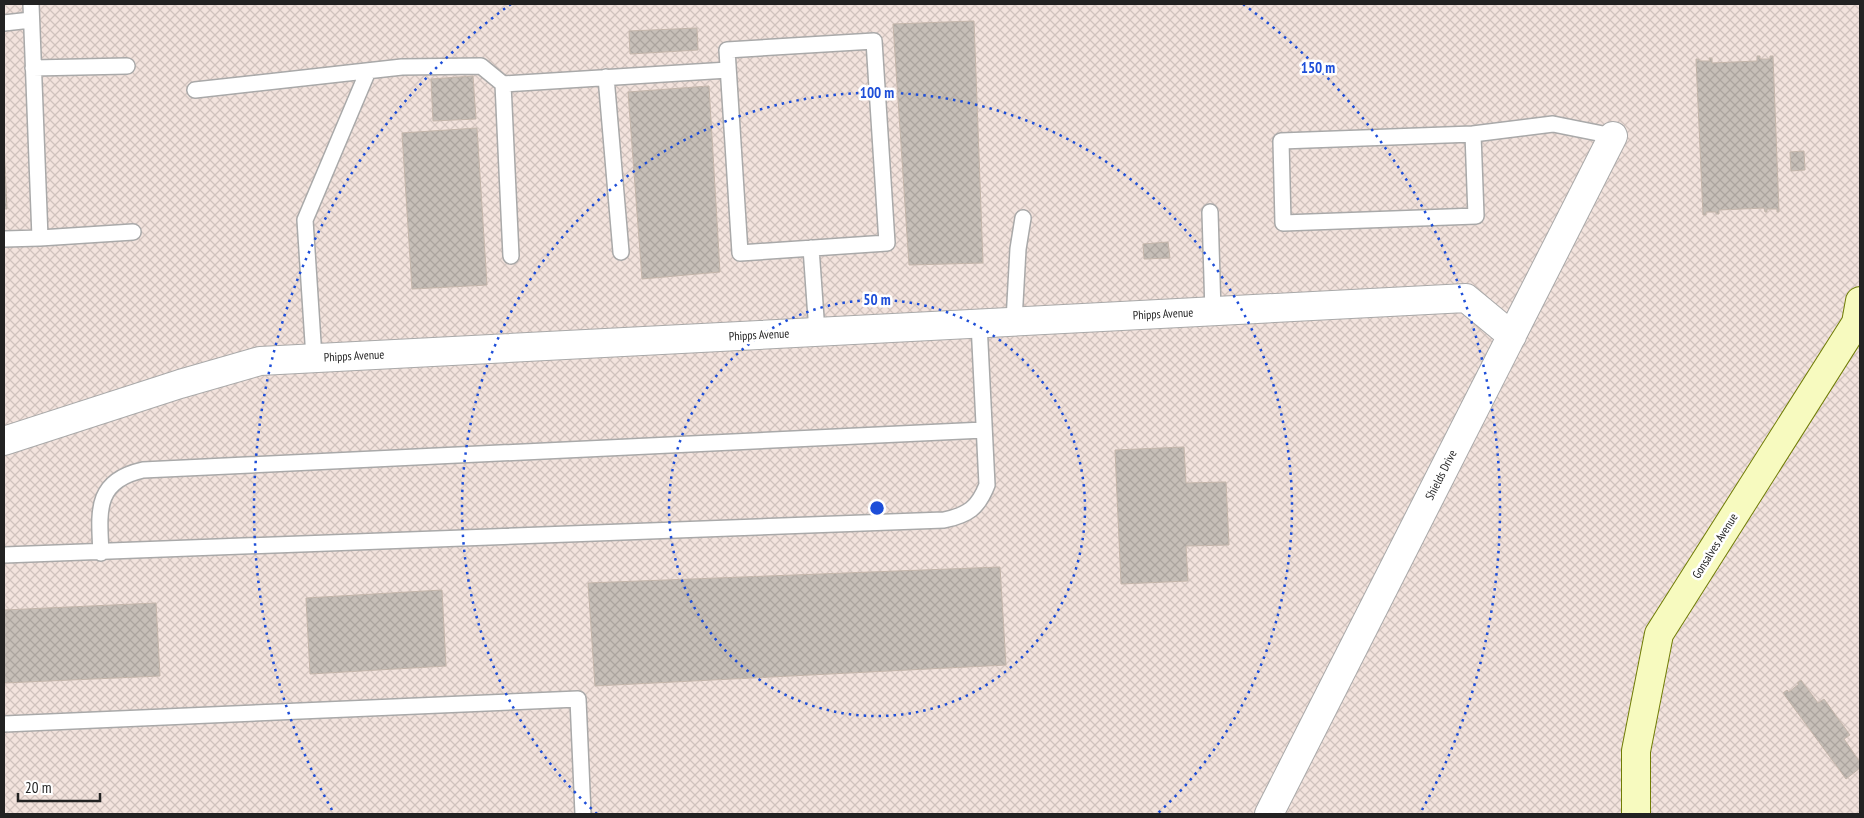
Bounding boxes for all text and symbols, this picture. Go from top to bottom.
text: 150 m [1301,58,1335,77]
text: 100 m [860,83,894,102]
text: 50 m [863,290,891,309]
street label: Phipps Avenue [1132,304,1194,323]
street label: Phipps Avenue [728,325,790,344]
street label: Phipps Avenue [323,346,385,365]
street label: Shields Drive [1422,447,1460,502]
centre of rings [868,499,886,517]
street label: Gonsalves Avenue [1689,510,1741,581]
scale bar [18,770,100,802]
text: 20 m [25,778,51,797]

